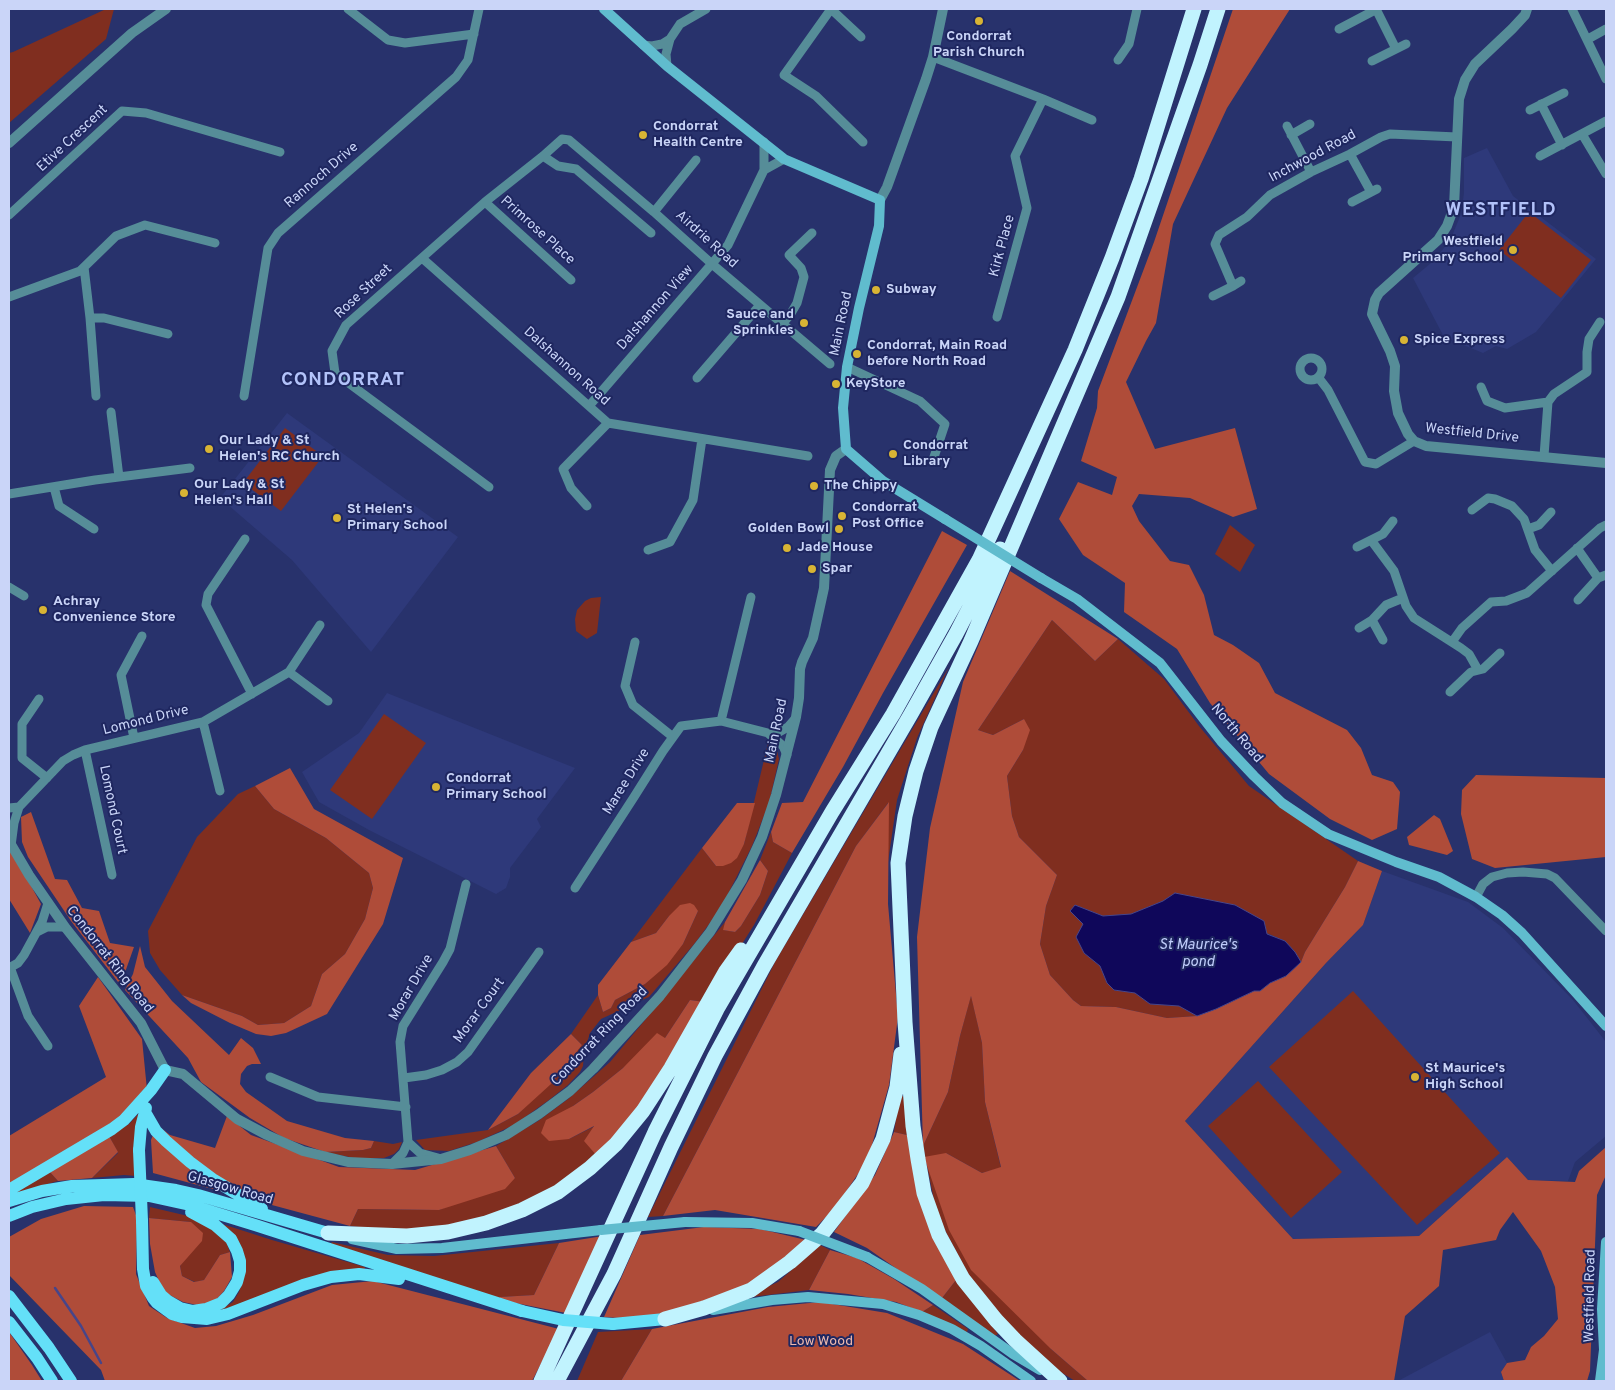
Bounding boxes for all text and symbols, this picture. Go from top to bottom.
marker: Condorrat Parish Church [973,15,985,27]
place label: Condorrat Parish Church [933,29,1025,62]
street label: Etive Crescent [34,102,112,176]
place label: Condorrat Health Centre [653,119,743,152]
street label: Inchwood Road [1267,127,1359,187]
marker: Condorrat Health Centre [637,129,649,141]
street label: Rannoch Drive [282,139,362,213]
street label: Primrose Place [496,193,578,269]
district label: WESTFIELD [1444,200,1558,222]
street label: Airdrie Road [671,208,741,272]
street label: Kirk Place [987,213,1019,279]
place label: Westfield Primary School [1402,234,1503,266]
marker: Westfield Primary School [1507,244,1519,256]
street label: Rose Street [332,261,396,323]
street label: Dalshannon View [614,262,698,354]
place label: Subway [886,282,937,298]
marker: Subway [870,284,882,296]
street label: Main Road [827,290,857,358]
place label: Sauce and Sprinkles [726,307,794,340]
marker: Sauce and Sprinkles [798,317,810,329]
street label: Dalshannon Road [520,324,612,410]
place label: Spice Express [1414,332,1505,348]
marker: Spice Express [1398,334,1410,346]
place label: Condorrat, Main Road before North Road [867,338,1007,371]
marker: Condorrat, Main Road before North Road [851,348,863,360]
district label: CONDORRAT [280,370,406,392]
place label: KeyStore [846,376,905,392]
marker: KeyStore [830,378,842,390]
street label: Westfield Drive [1424,421,1520,447]
place label: Our Lady & St Helen's RC Church [219,433,340,466]
place label: Condorrat Library [903,438,968,471]
marker: Our Lady & St Helen's RC Church [203,443,215,455]
marker: Condorrat Library [887,448,899,460]
place label: Our Lady & St Helen's Hall [194,477,284,510]
place label: The Chippy [824,478,897,494]
marker: The Chippy [808,480,820,492]
marker: Our Lady & St Helen's Hall [178,487,190,499]
place label: Condorrat Post Office [852,500,924,532]
place label: St Helen's Primary School [347,502,448,534]
marker: Condorrat Post Office [836,510,848,522]
marker: St Helen's Primary School [331,512,343,524]
place label: Golden Bowl [748,521,829,537]
marker: Golden Bowl [833,523,845,535]
place label: Jade House [797,540,873,556]
marker: Jade House [781,542,793,554]
place label: Spar [822,561,852,577]
marker: Spar [806,563,818,575]
place label: Achray Convenience Store [53,594,176,626]
marker: Achray Convenience Store [37,604,49,616]
street label: Main Road [762,697,792,765]
street label: North Road [1206,701,1266,767]
street label: Lomond Drive [101,702,191,740]
street label: Maree Drive [600,746,654,818]
street label: Lomond Court [94,764,130,856]
place label: Condorrat Primary School [446,771,547,804]
marker: Condorrat Primary School [430,781,442,793]
street label: Condorrat Ring Road [62,903,156,1017]
water label: St Maurice's pond [1159,937,1237,972]
street label: Morar Drive [386,952,438,1024]
street label: Morar Court [451,975,509,1047]
street label: Condorrat Ring Road [548,984,652,1090]
place label: St Maurice's High School [1425,1061,1505,1094]
marker: St Maurice's High School [1409,1071,1421,1083]
street label: Glasgow Road [185,1169,275,1209]
street label: Westfield Road [1582,1249,1600,1343]
park label: Low Wood [789,1334,853,1350]

